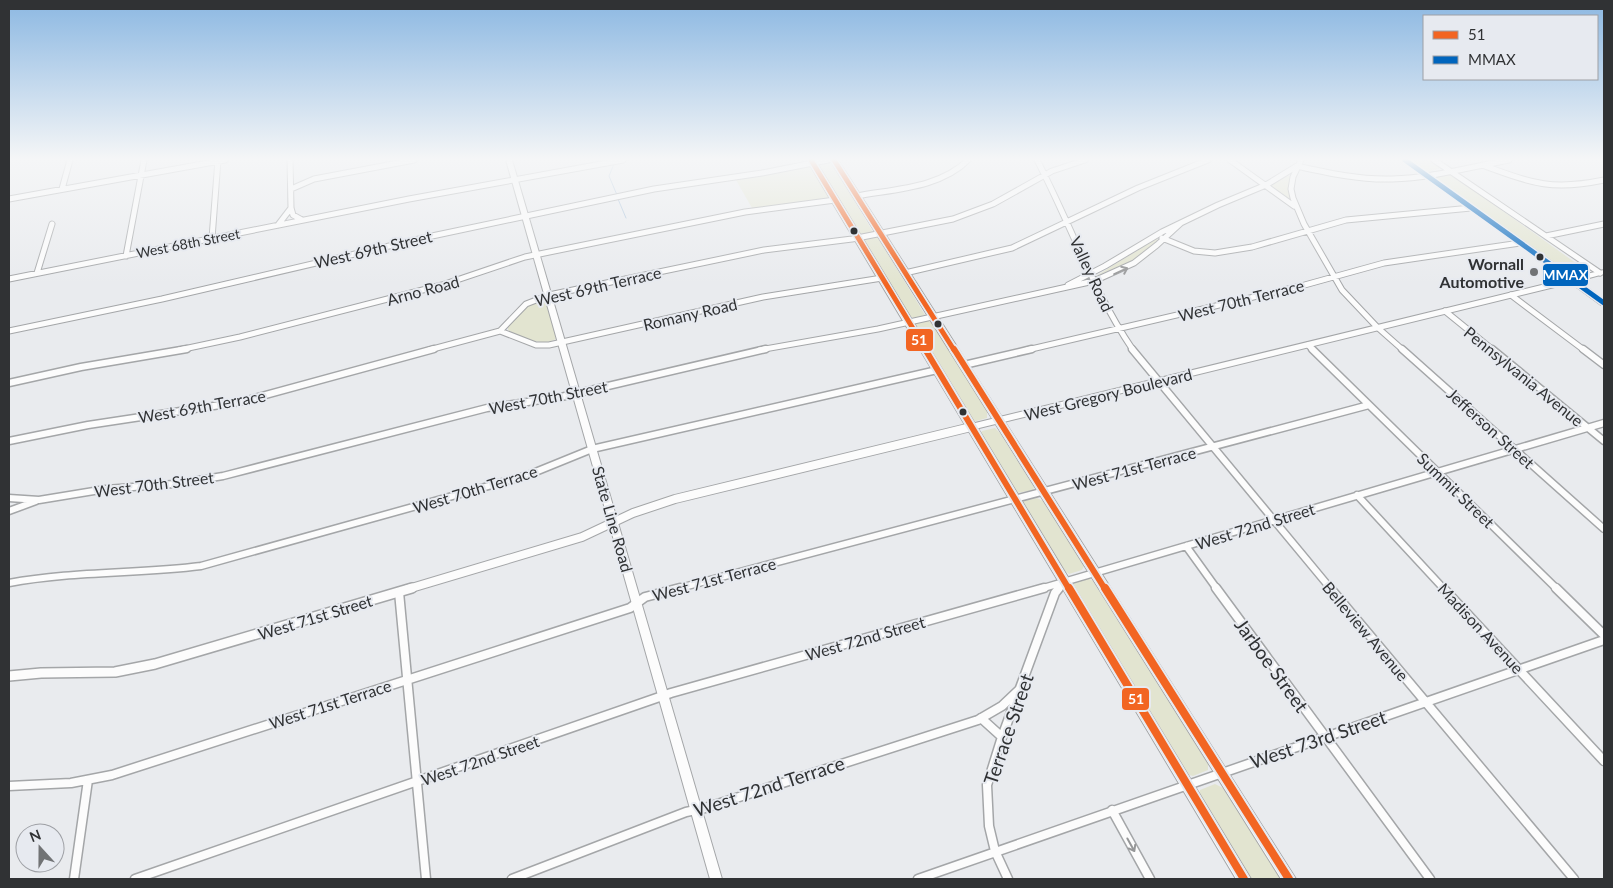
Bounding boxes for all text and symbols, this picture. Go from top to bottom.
legend [1423,15,1598,80]
text: 51 [1468,25,1485,43]
text: MMAX [1468,50,1516,68]
street label: West 68th Street [135,225,241,261]
street label: West 69th Street [312,226,434,272]
unlabelled marker [849,226,859,236]
street label: Valley Road [1066,233,1118,315]
unlabelled marker [1535,252,1545,262]
place label: Wornall Automotive [1439,254,1524,291]
street label: West 69th Terrace [533,262,663,310]
line badge: MMAX [1542,263,1589,287]
one-way arrow [1113,266,1128,275]
marker: Wornall Automotive [1528,266,1540,278]
text: MMAX [1542,266,1588,283]
street label: Arno Road [385,271,461,309]
street label: West 70th Terrace [1176,275,1306,325]
street label: Romany Road [641,294,739,334]
unlabelled marker [933,319,943,329]
street label: Pennsylvania Avenue [1461,322,1587,430]
line badge: 51 [905,328,934,352]
text: 51 [911,331,927,348]
street label: West Gregory Boulevard [1022,364,1194,424]
street label: West 70th Street [487,376,609,418]
street label: Jefferson Street [1444,384,1539,472]
street label: West 69th Terrace [137,385,267,427]
unlabelled marker [958,407,968,417]
street label: West 71st Terrace [1070,442,1198,494]
street label: Summit Street [1414,449,1499,532]
street label: West 70th Terrace [411,461,539,517]
street label: State Line Road [589,464,637,574]
street label: West 70th Street [93,467,215,501]
street label: West 72nd Street [1193,499,1317,553]
street label: West 71st Terrace [650,553,778,605]
street label: Belleview Avenue [1319,578,1413,684]
street label: Madison Avenue [1434,579,1528,677]
street label: West 71st Street [256,591,375,643]
street label: West 72nd Street [803,612,927,664]
street label: Jarboe Street [1230,614,1314,717]
street label: Terrace Street [978,670,1038,788]
street label: West 71st Terrace [267,675,393,733]
line badge: 51 [1121,687,1150,711]
text: 51 [1128,690,1144,707]
street label: West 73rd Street [1247,705,1389,773]
street label: West 72nd Street [418,731,542,789]
street label: West 72nd Terrace [691,751,847,821]
north arrow [15,823,65,873]
text: N [27,826,43,845]
one-way arrow [1126,837,1136,852]

